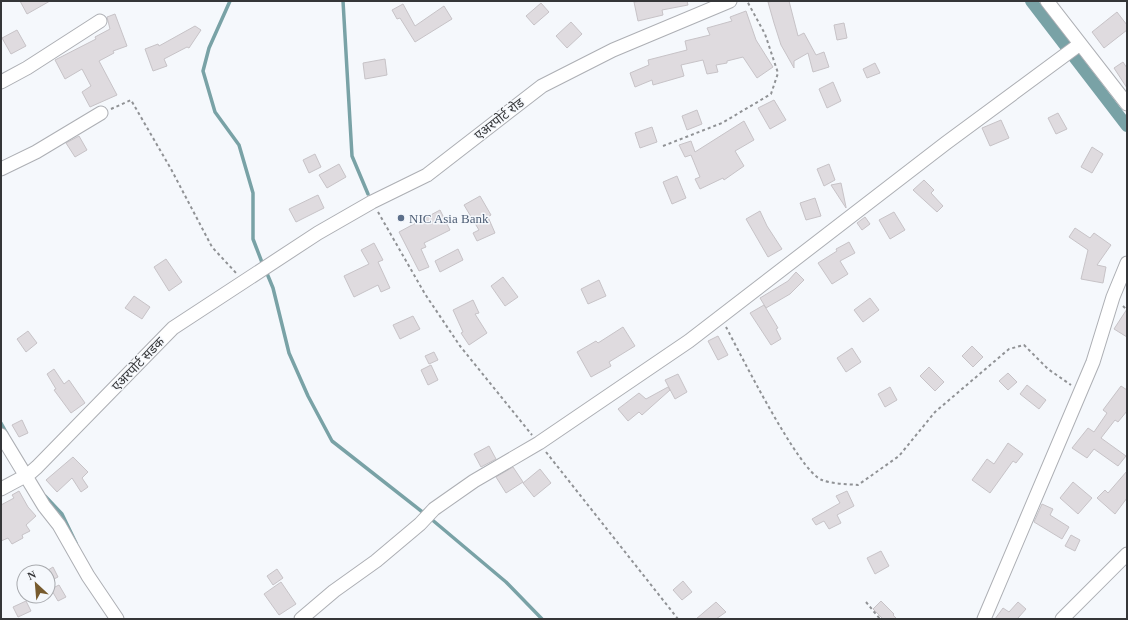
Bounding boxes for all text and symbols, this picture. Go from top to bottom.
street label: एअरपोर्ट रोड [471,94,528,143]
place label: NIC Asia Bank [409,211,489,226]
marker: NIC Asia Bank [396,213,406,223]
street label: एअरपोर्ट सडक [109,333,168,394]
north arrow [16,564,56,604]
text: N [25,568,38,582]

